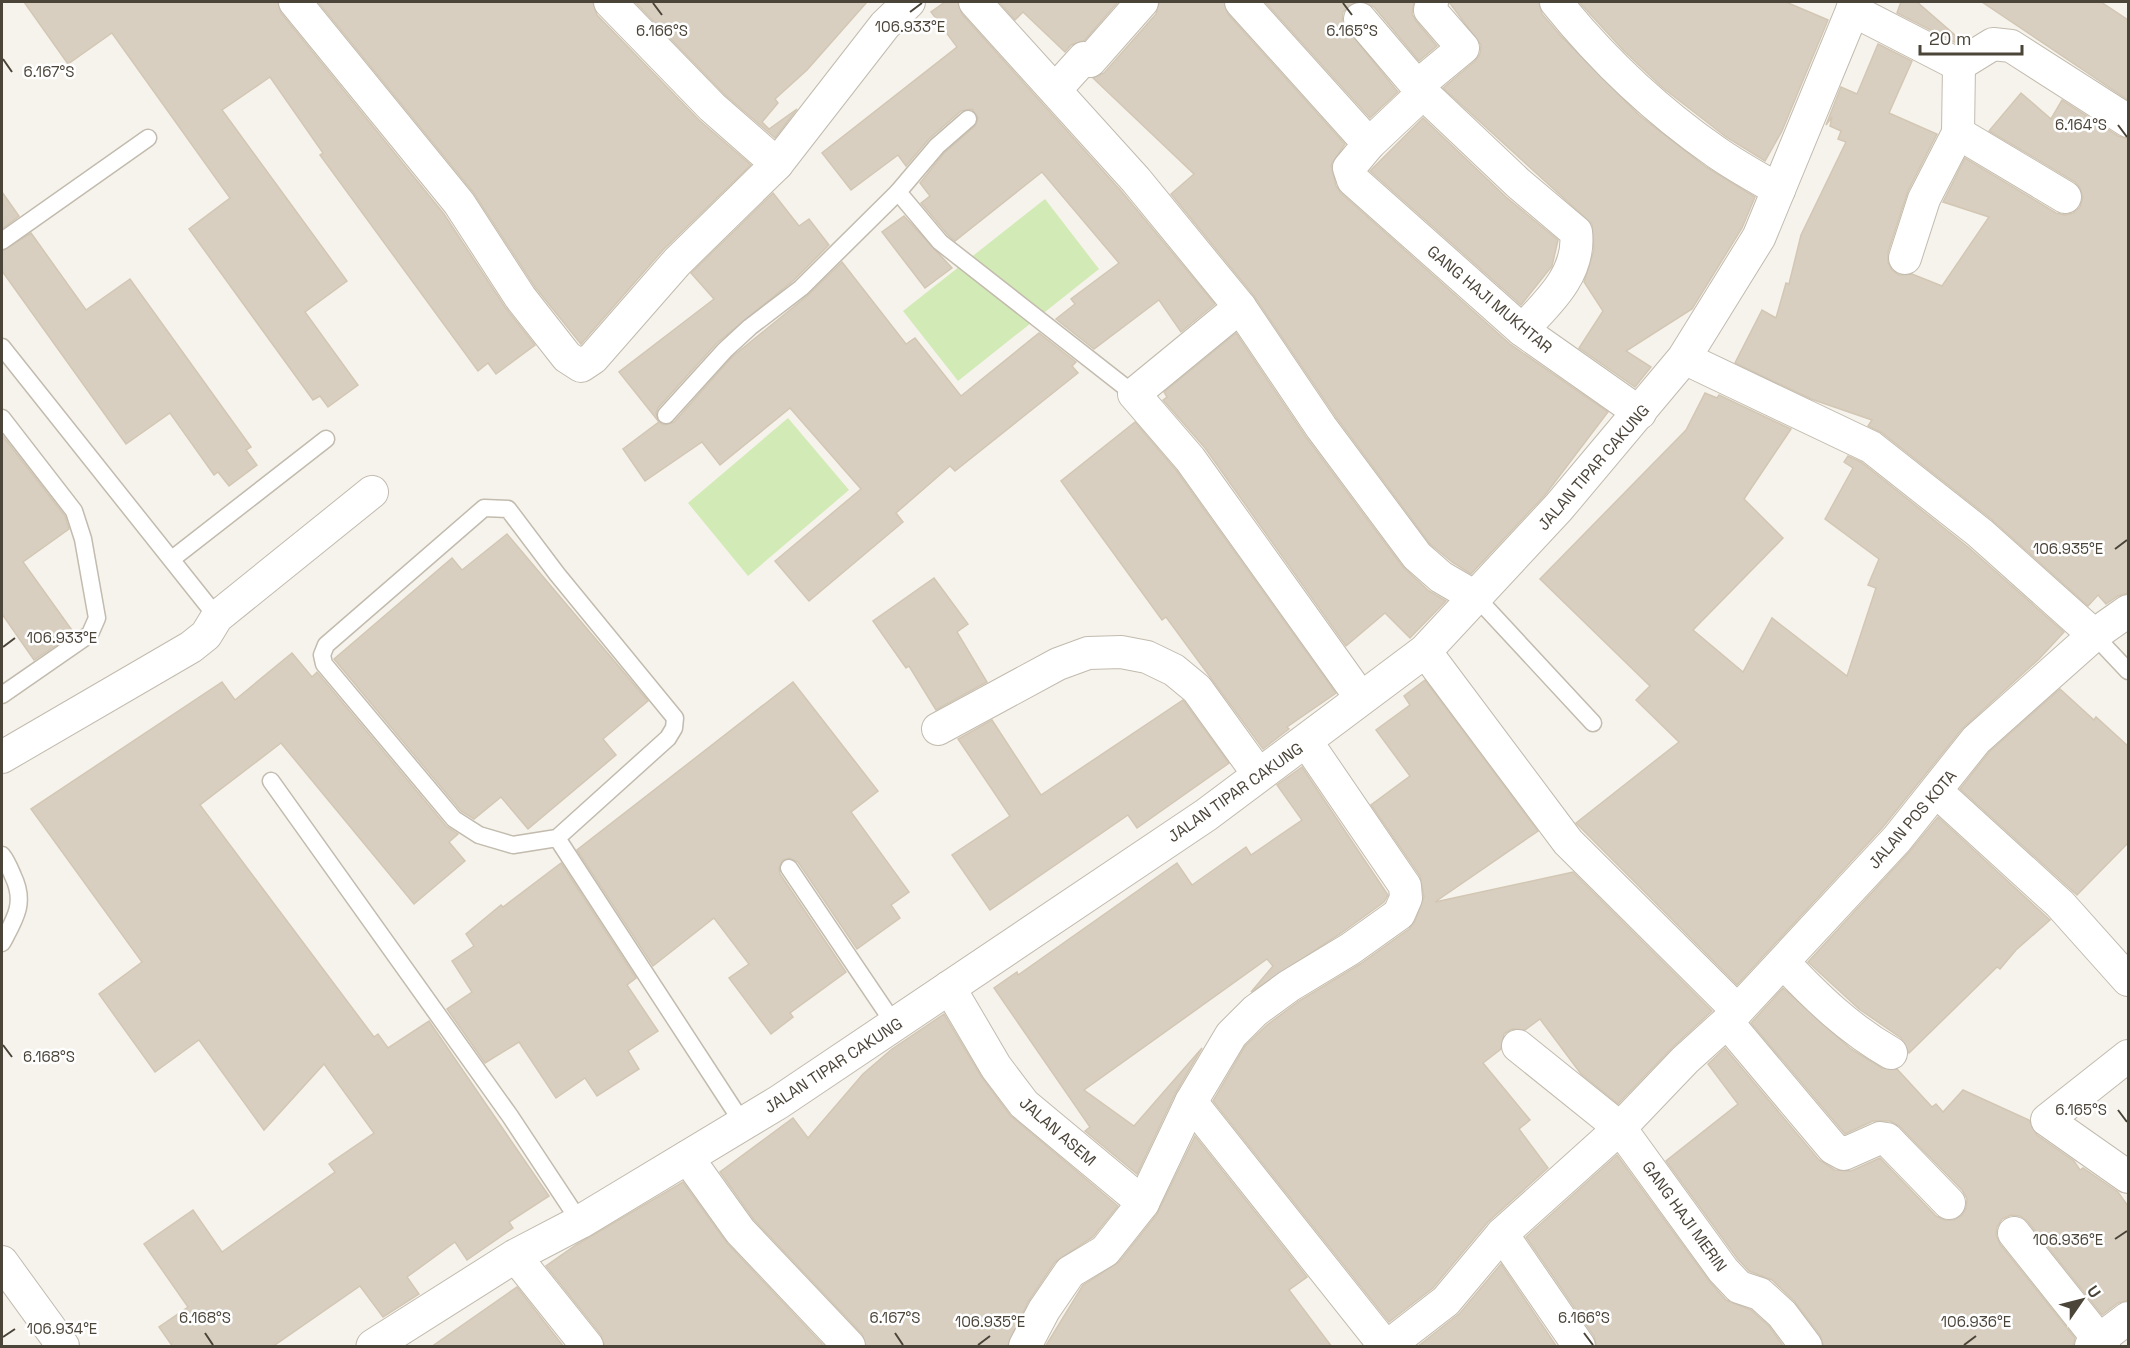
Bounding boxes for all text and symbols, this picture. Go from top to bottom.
text: 106.933°E [875,17,945,36]
scale bar [1920,18,2022,56]
text: 6.166°S [636,21,688,40]
text: 6.165°S [1326,21,1378,40]
text: 20 m [1929,27,1972,50]
text: 6.167°S [24,62,74,81]
text: 6.164°S [2055,115,2107,134]
street label: GANG HAJI MUKHTAR [1423,241,1557,358]
street label: JALAN TIPAR CAKUNG [1533,400,1654,535]
text: 106.935°E [2033,539,2103,558]
text: 106.933°E [27,628,97,647]
street label: JALAN TIPAR CAKUNG [1164,738,1307,847]
street label: JALAN POS KOTA [1864,765,1961,873]
street label: JALAN TIPAR CAKUNG [760,1013,906,1118]
text: 6.168°S [23,1047,75,1066]
street label: JALAN ASEM [1015,1092,1100,1171]
text: 6.165°S [2055,1100,2107,1119]
street label: GANG HAJI MERIN [1637,1157,1732,1276]
text: 106.936°E [2033,1230,2103,1249]
north arrow [2052,1270,2112,1330]
text: U [2082,1281,2106,1302]
text: 6.168°S [179,1308,231,1327]
text: 6.167°S [870,1308,920,1327]
text: 6.166°S [1558,1308,1610,1327]
text: 106.935°E [955,1312,1025,1331]
text: 106.936°E [1941,1312,2011,1331]
text: 106.934°E [27,1319,97,1338]

